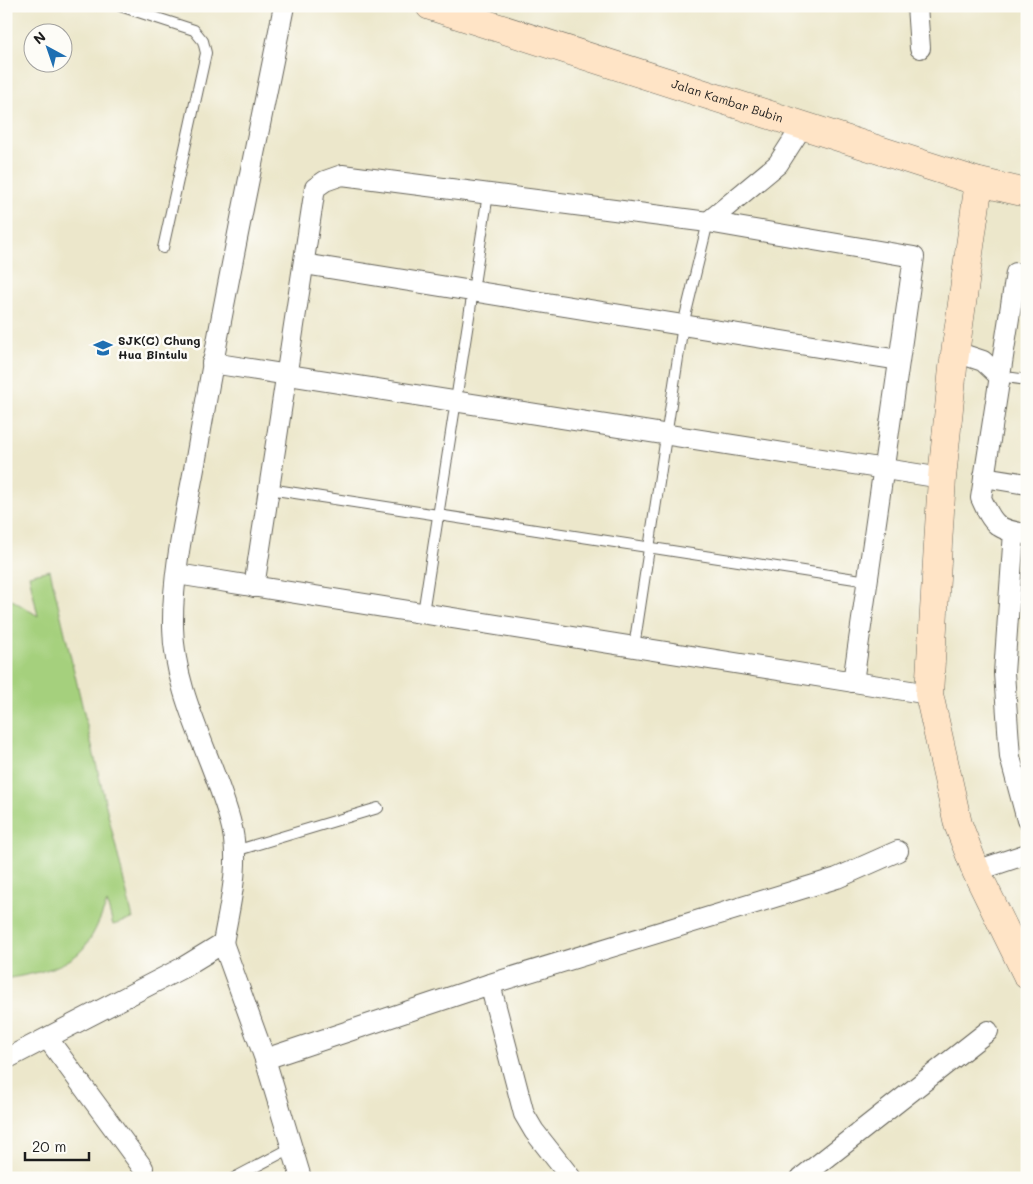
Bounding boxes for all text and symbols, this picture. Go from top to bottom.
north arrow [22,22,72,72]
text: N [29,27,50,48]
street label: Jalan Kambar Bubin [670,75,785,126]
place label: SJK(C) Chung Hua Bintulu [118,332,200,362]
school or university icon: SJK(C) Chung Hua Bintulu [92,337,114,359]
scale bar [25,1129,89,1161]
text: 20 m [32,1136,66,1156]

